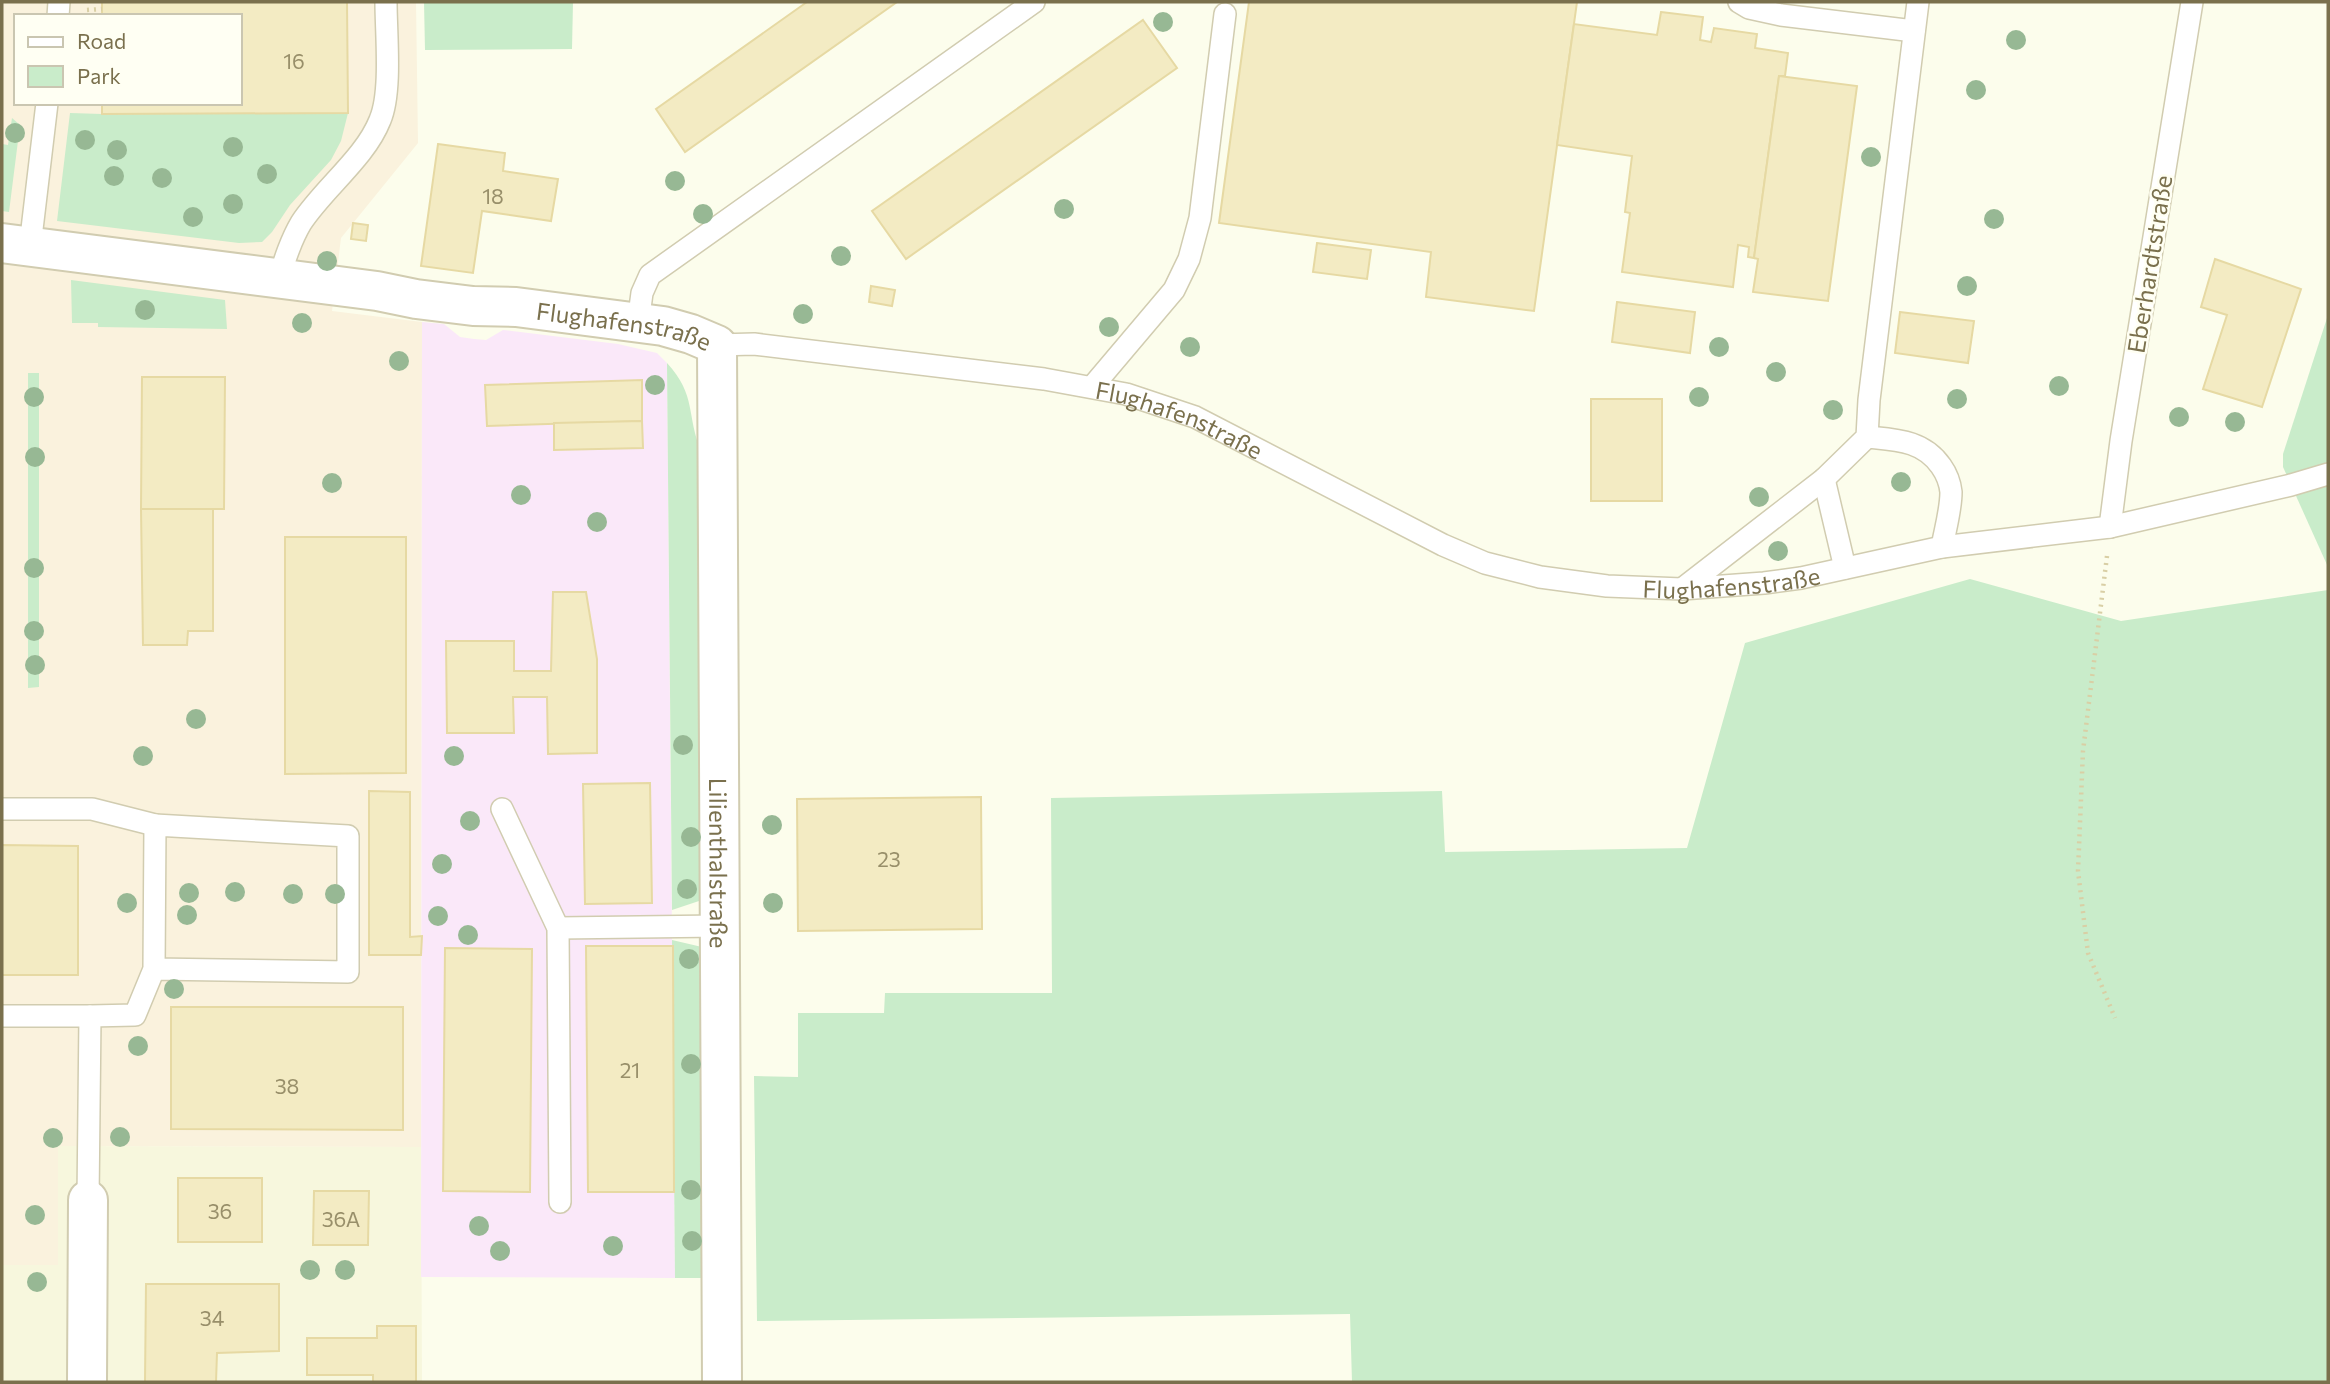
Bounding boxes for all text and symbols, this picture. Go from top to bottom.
legend [14,14,242,105]
text: Road [77,28,126,53]
house number: 16 [283,48,305,73]
text: Park [77,63,121,88]
street label: Eberhardtstraße [2121,173,2177,355]
house number: 18 [482,183,504,208]
street label: Flughafenstraße [535,295,716,356]
street label: Flughafenstraße [1094,374,1268,464]
street label: Flughafenstraße [1642,560,1823,604]
street label: Lilienthalstraße [705,778,734,949]
house number: 23 [877,846,901,871]
house number: 21 [620,1057,640,1082]
house number: 38 [275,1073,299,1098]
house number: 36 [208,1198,232,1223]
house number: 36A [322,1206,360,1231]
house number: 34 [200,1305,225,1330]

